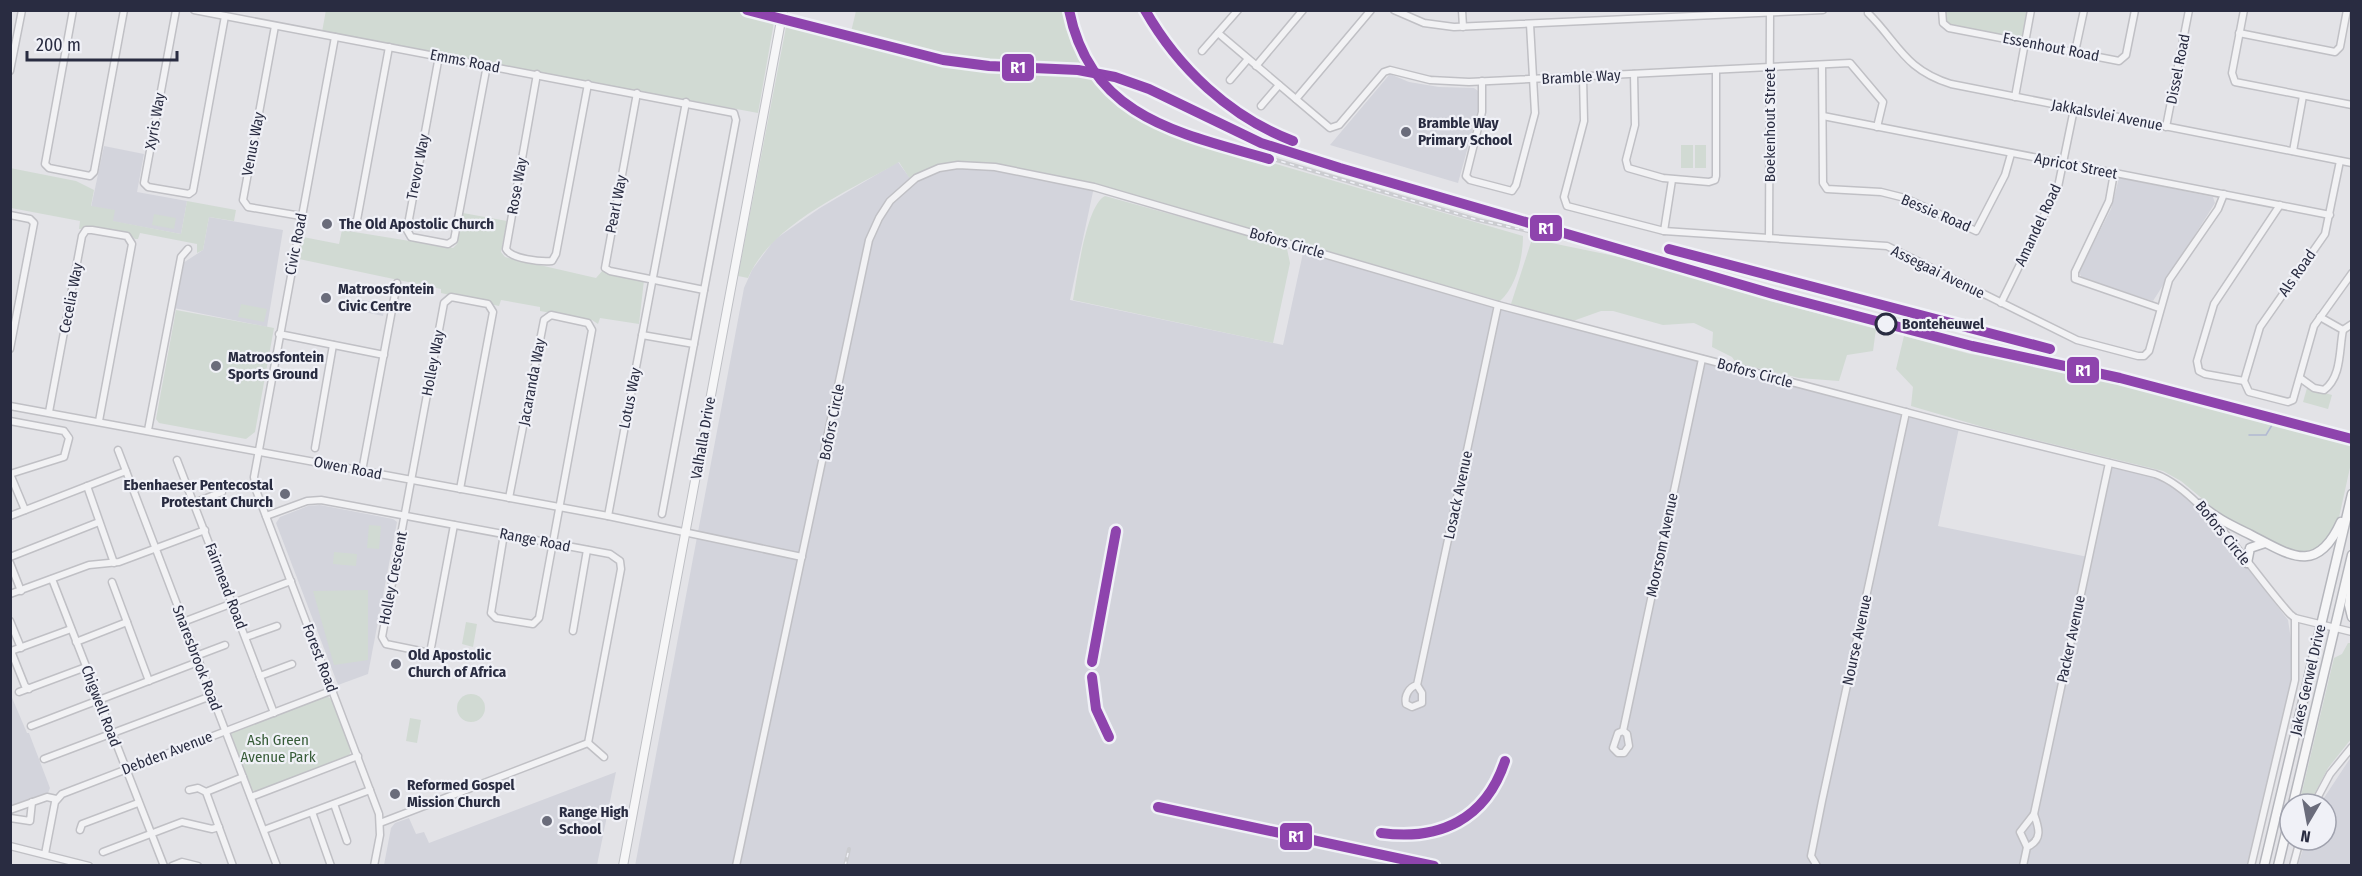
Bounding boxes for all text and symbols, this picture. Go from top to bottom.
scale bar [27,24,177,62]
street label: Essenhout Road [2001,29,2101,65]
street label: Dissel Road [2162,32,2194,106]
text: 200 m [36,34,81,56]
street label: Emms Road [428,45,502,77]
line badge: R1 [1001,53,1035,82]
text: R1 [1010,58,1026,77]
street label: Bramble Way [1541,66,1621,88]
street label: Boekenhout Street [1761,68,1779,182]
street label: Xyris Way [141,91,169,151]
street label: Jakkalsvlei Avenue [2050,95,2164,135]
street label: Venus Way [238,110,268,178]
place label: Bramble Way Primary School [1418,114,1513,149]
marker: Bramble Way Primary School [1399,125,1413,139]
street label: Trevor Way [403,132,433,201]
street label: Apricot Street [2033,149,2119,183]
street label: Rose Way [503,156,531,216]
street label: Pearl Way [602,173,631,235]
street label: Amandel Road [2011,181,2065,269]
street label: Bessie Road [1898,190,1974,236]
street label: Civic Road [281,211,311,277]
line badge: R1 [1529,214,1563,242]
place label: The Old Apostolic Church [339,215,494,233]
marker: The Old Apostolic Church [320,217,334,231]
text: R1 [1538,219,1554,238]
street label: Bofors Circle [1247,224,1327,262]
street label: Assegaai Avenue [1888,242,1988,302]
street label: Als Road [2274,246,2320,300]
street label: Cecelia Way [55,261,87,335]
place label: Matroosfontein Civic Centre [338,280,434,315]
marker: Matroosfontein Civic Centre [319,291,333,305]
marker: Bonteheuwel [1875,313,1897,335]
place label: Bonteheuwel [1902,315,1985,333]
street label: Holley Way [418,328,448,398]
street label: Jacaranda Way [515,336,549,427]
place label: Matroosfontein Sports Ground [228,348,324,383]
street label: Bofors Circle [1715,354,1795,392]
line badge: R1 [2066,356,2100,384]
marker: Matroosfontein Sports Ground [209,359,223,373]
text: R1 [2075,361,2091,380]
street label: Lotus Way [615,366,645,430]
street label: Bofors Circle [816,382,848,462]
street label: Valhalla Drive [687,395,719,481]
street label: Losack Avenue [1440,449,1476,541]
street label: Owen Road [312,453,384,483]
place label: Ebenhaeser Pentecostal Protestant Church [123,476,274,511]
marker: Ebenhaeser Pentecostal Protestant Church [278,487,292,501]
street label: Moorsom Avenue [1642,491,1682,599]
street label: Bofors Circle [2192,497,2254,569]
street label: Range Road [498,524,572,556]
street label: Holley Crescent [375,530,411,626]
street label: Fairmead Road [201,540,251,632]
street label: Nourse Avenue [1839,593,1875,687]
street label: Packer Avenue [2053,594,2089,684]
street label: Snaresbrook Road [169,603,225,713]
street label: Forest Road [299,621,341,695]
street label: Jakes Gerwel Drive [2286,623,2330,737]
place label: Old Apostolic Church of Africa [408,646,507,681]
marker: Old Apostolic Church of Africa [389,657,403,671]
street label: Chigwell Road [77,663,125,749]
street label: Debden Avenue [119,727,215,779]
park label: Ash Green Avenue Park [240,731,316,766]
place label: Reformed Gospel Mission Church [407,776,516,811]
marker: Reformed Gospel Mission Church [388,787,402,801]
north arrow [2278,792,2338,852]
place label: Range High School [559,803,629,838]
marker: Range High School [540,814,554,828]
line badge: R1 [1279,822,1313,851]
text: N [2299,826,2312,846]
text: R1 [1288,827,1304,846]

